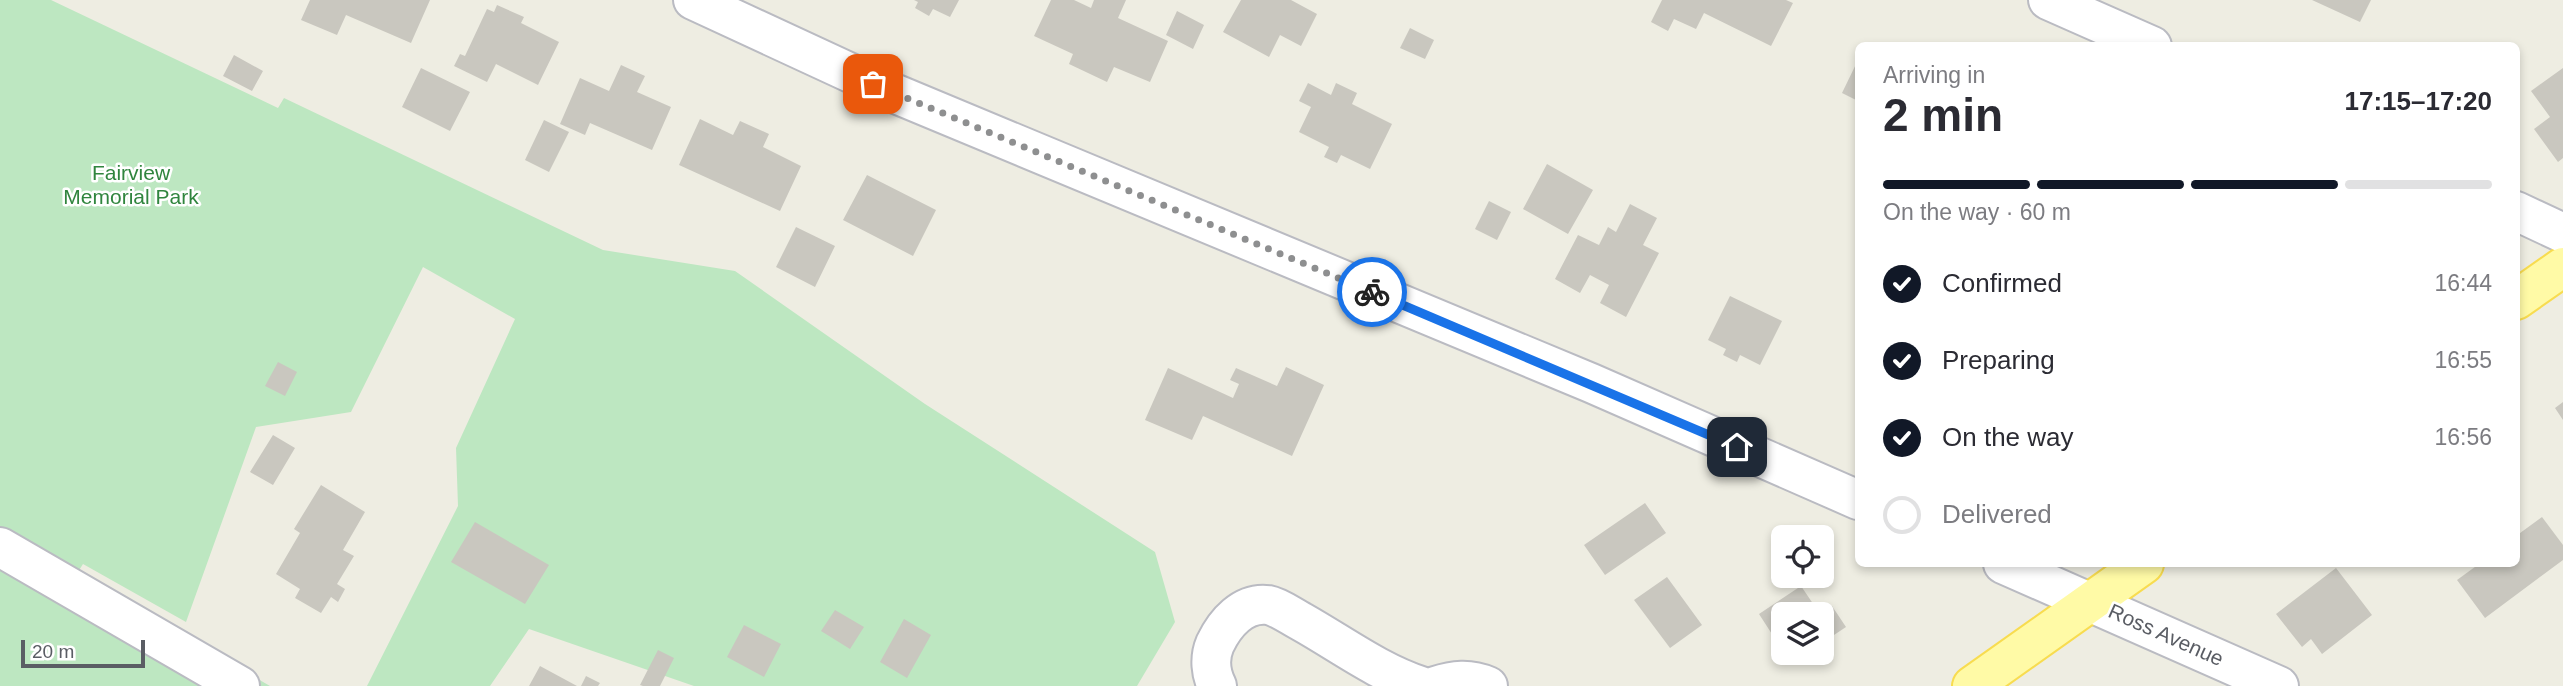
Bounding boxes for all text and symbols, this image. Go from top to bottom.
pin [843,54,903,114]
text: Arriving in [1883,62,1985,88]
icon: bag [854,65,892,103]
text: 17:15–17:20 [2345,86,2492,116]
text: 2 min [1883,89,2003,141]
park label: Fairview Memorial Park [63,161,199,208]
text: On the way · 60 m [1883,199,2071,225]
courier [1337,257,1407,327]
icon: check [1883,265,1921,303]
text: Confirmed [1942,268,2062,298]
text: 16:44 [2434,270,2492,296]
icon: bike [1353,273,1391,311]
icon: check [1883,342,1921,380]
text: Preparing [1942,345,2055,375]
text: 16:55 [2434,347,2492,373]
pin [1707,417,1767,477]
icon: check [1883,419,1921,457]
text: On the way [1942,422,2074,452]
text: 16:56 [2434,424,2492,450]
icon: home [1718,428,1756,466]
text: Delivered [1942,499,2052,529]
map controls [1771,525,1834,665]
button: locate [1771,525,1834,588]
street label: Ross Avenue [2105,599,2227,670]
button: layers [1771,602,1834,665]
scale bar [21,637,145,669]
text: 20 m [32,641,74,662]

